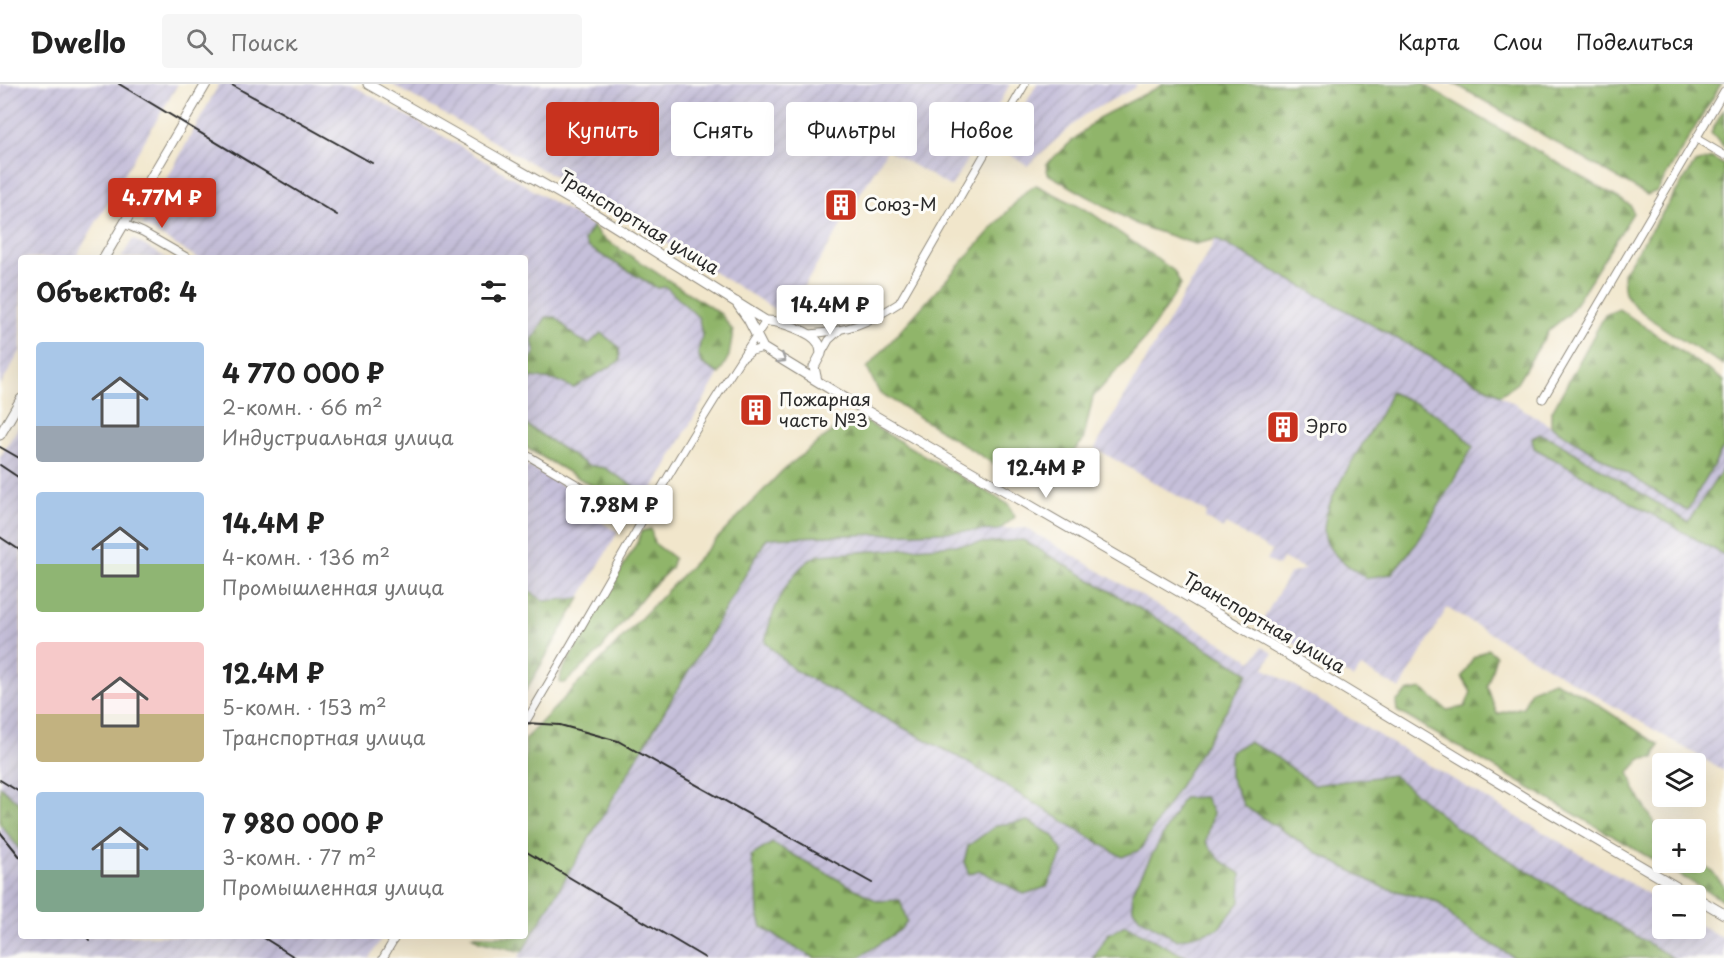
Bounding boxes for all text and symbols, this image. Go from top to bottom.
search box [162,14,582,68]
text: Dwello [30,20,126,63]
icon: search [183,25,216,58]
text: Поиск [231,25,298,58]
text: Карта [1398,25,1460,57]
text: Слои [1493,25,1543,57]
text: Поделиться [1576,25,1694,57]
chip: Купить [546,102,659,156]
chip: Снять [671,102,774,156]
chip: Фильтры [786,102,917,156]
chip: Новое [929,102,1034,156]
street label: Транспортная улица [554,163,726,281]
pin: 4.77M ₽ [107,178,217,229]
text: 4.77M ₽ [122,182,202,212]
building icon: Союз-М [823,187,859,223]
place label: Союз-М [864,190,937,217]
text: Объектов: 4 [36,272,197,311]
icon: filters [477,275,510,308]
pin: 14.4M ₽ [775,285,885,336]
text: 14.4M ₽ [791,289,869,319]
one-way arrow [776,352,786,364]
text: 4 770 000 ₽ [222,353,384,392]
icon: home [84,366,156,438]
place label: Пожарная часть №3 [779,385,871,433]
text: 2-комн. · 66 m² [222,392,383,422]
building icon: Пожарная часть №3 [738,392,774,428]
building icon: Эрго [1265,409,1301,445]
place label: Эрго [1306,412,1347,439]
text: Индустриальная улица [222,422,454,452]
pin: 12.4M ₽ [991,448,1101,499]
text: 12.4M ₽ [1007,452,1085,482]
pin: 7.98M ₽ [564,485,674,536]
text: 7.98M ₽ [580,489,658,519]
text: 14.4M ₽ [222,503,324,542]
icon: home [84,516,156,588]
text: 4-комн. · 136 m² [222,542,390,572]
street label: Транспортная улица [1179,564,1351,679]
text: Промышленная улица [222,572,444,602]
text: 12.4M ₽ [222,653,324,692]
icon: home [84,666,156,738]
text: 5-комн. · 153 m² [222,692,387,722]
text: Транспортная улица [222,722,425,752]
map controls [1652,753,1706,939]
button: layers [1652,753,1706,807]
text: 7 980 000 ₽ [222,803,383,842]
icon: home [84,816,156,888]
button: + [1652,819,1706,873]
text: 3-комн. · 77 m² [222,842,376,872]
text: Промышленная улица [222,872,444,902]
button: − [1652,885,1706,939]

